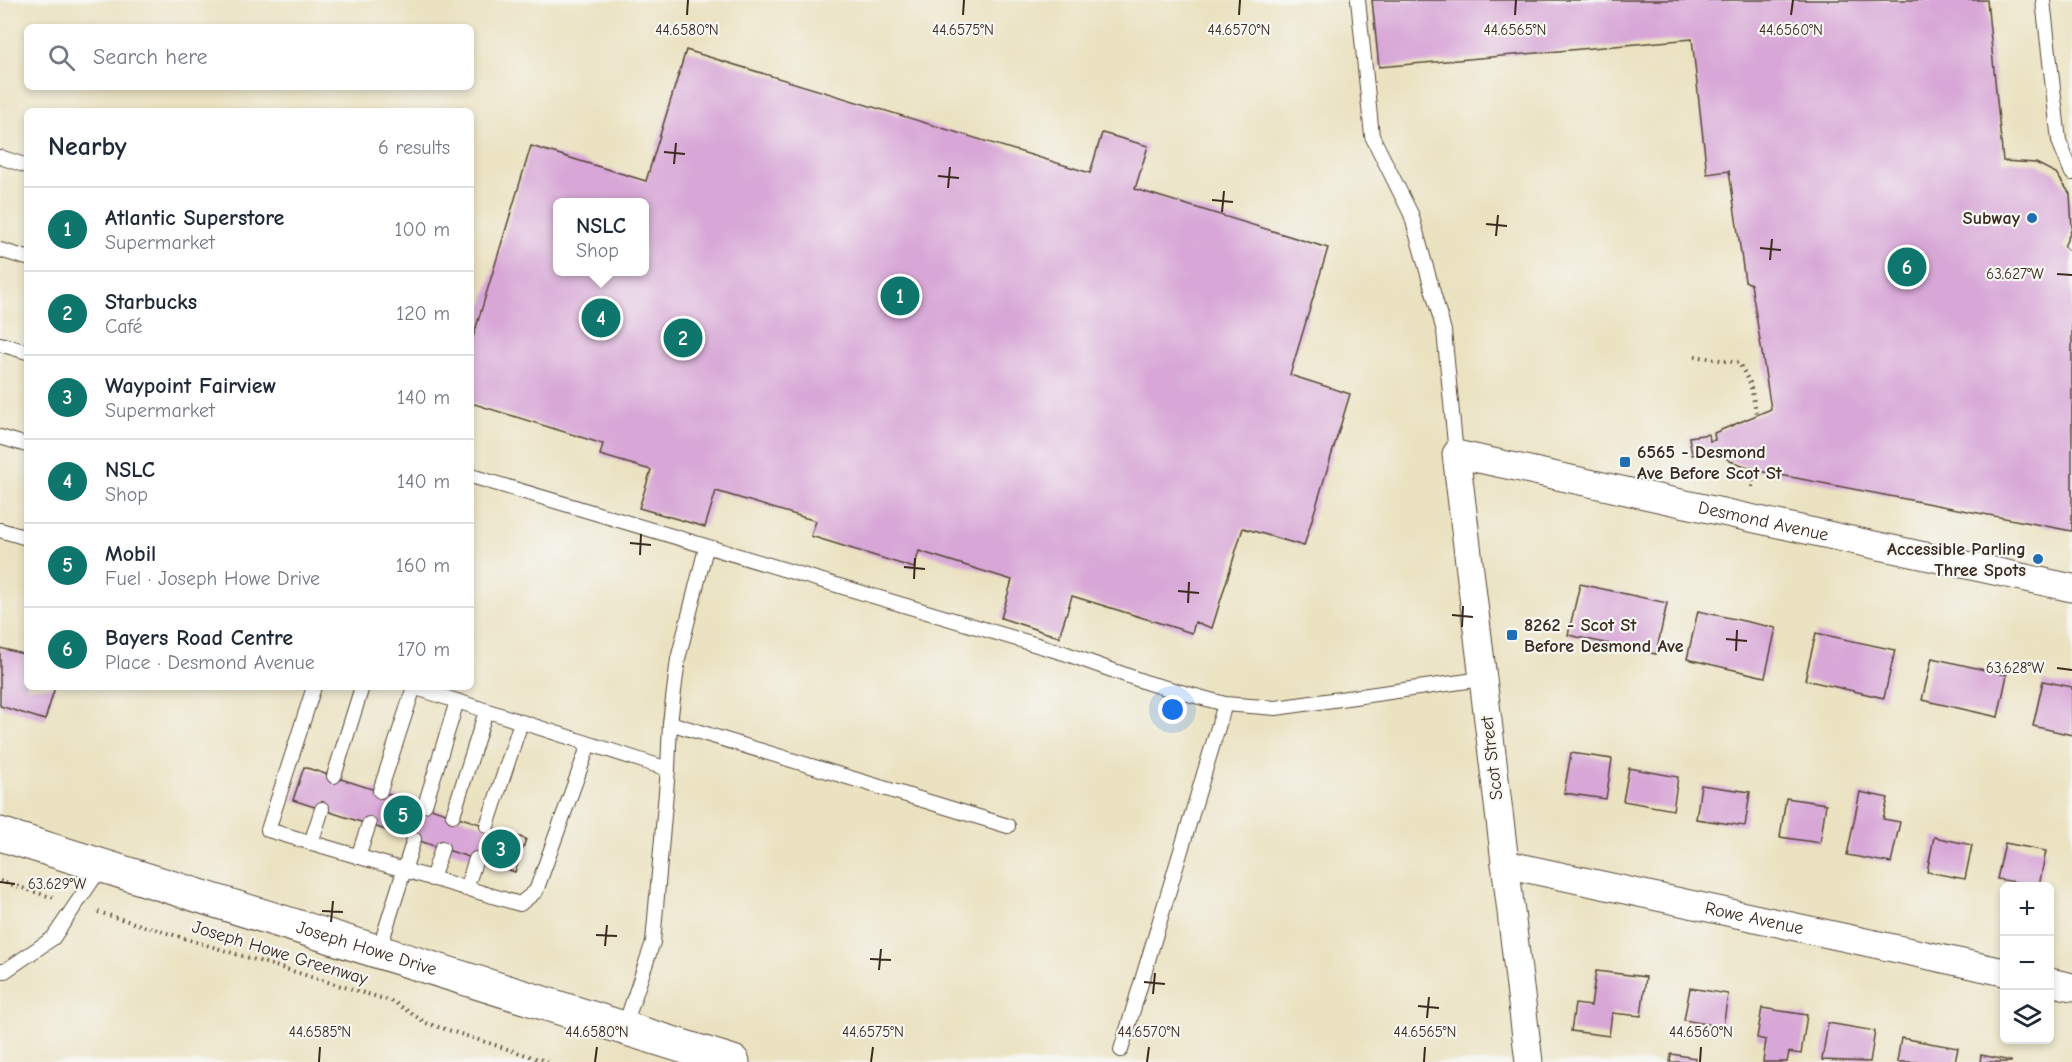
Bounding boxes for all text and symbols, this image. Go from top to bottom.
text: 44.6580°N [655,21,719,39]
text: 44.6575°N [932,21,994,39]
text: 44.6570°N [1208,21,1270,39]
text: 44.6565°N [1484,21,1546,39]
text: 44.6560°N [1759,21,1823,39]
search box [24,24,474,90]
icon: search [45,41,78,74]
text: Search here [93,44,208,70]
text: Nearby [48,132,127,162]
text: 6 results [378,136,450,159]
popup [553,198,649,276]
text: Atlantic Superstore [105,205,284,231]
place label: Subway [1963,208,2021,229]
marker: Subway [2025,211,2039,225]
text: NSLC [576,213,626,239]
text: 1 [64,218,71,241]
text: 100 m [395,218,450,241]
text: Supermarket [105,231,215,254]
text: Shop [576,239,619,262]
pin: 6 [1888,244,1926,290]
text: 63.627°W [1986,265,2044,283]
pin: 1 [880,274,920,318]
text: Starbucks [105,289,197,315]
pin: 4 [582,296,620,340]
text: 2 [63,302,72,325]
text: 120 m [396,302,450,325]
text: Café [105,315,143,338]
pin: 2 [664,316,702,360]
text: Waypoint Fairview [105,373,276,399]
text: 3 [63,386,72,409]
text: 140 m [397,386,450,409]
text: Supermarket [105,399,215,422]
place label: 6565 - Desmond Ave Before Scot St [1637,442,1783,484]
marker: 6565 - Desmond Ave Before Scot St [1618,455,1632,469]
text: NSLC [105,457,155,483]
text: 4 [63,470,72,493]
text: 140 m [397,470,450,493]
text: Shop [105,483,148,506]
street label: Desmond Avenue [1696,497,1831,545]
place label: Accessible Parling Three Spots [1887,539,2026,581]
text: Mobil [105,541,156,567]
marker: Accessible Parling Three Spots [2031,552,2045,566]
text: 5 [62,554,73,577]
text: 160 m [396,554,450,577]
text: Fuel · Joseph Howe Drive [105,567,320,590]
place label: 8262 - Scot St Before Desmond Ave [1524,615,1684,657]
text: Bayers Road Centre [105,625,293,651]
marker: 8262 - Scot St Before Desmond Ave [1505,628,1519,642]
text: 6 [62,638,73,661]
text: 170 m [397,638,450,661]
text: Place · Desmond Avenue [105,651,315,674]
text: 63.628°W [1986,659,2044,677]
your location [1158,695,1187,724]
street label: Scot Street [1476,714,1508,801]
pin: 5 [384,792,422,838]
pin: 3 [482,826,520,872]
text: 63.629°W [28,875,86,893]
map controls [2000,882,2054,1044]
button: + [2000,882,2054,936]
street label: Rowe Avenue [1703,897,1805,939]
street label: Joseph Howe Greenway [190,916,371,990]
street label: Joseph Howe Drive [294,916,440,980]
button: − [2000,936,2054,990]
button: layers [2000,990,2054,1044]
text: 44.6585°N [289,1023,351,1041]
text: 44.6580°N [565,1023,629,1041]
text: 44.6575°N [842,1023,904,1041]
text: 44.6570°N [1118,1023,1180,1041]
text: 44.6565°N [1394,1023,1456,1041]
text: 44.6560°N [1669,1023,1733,1041]

